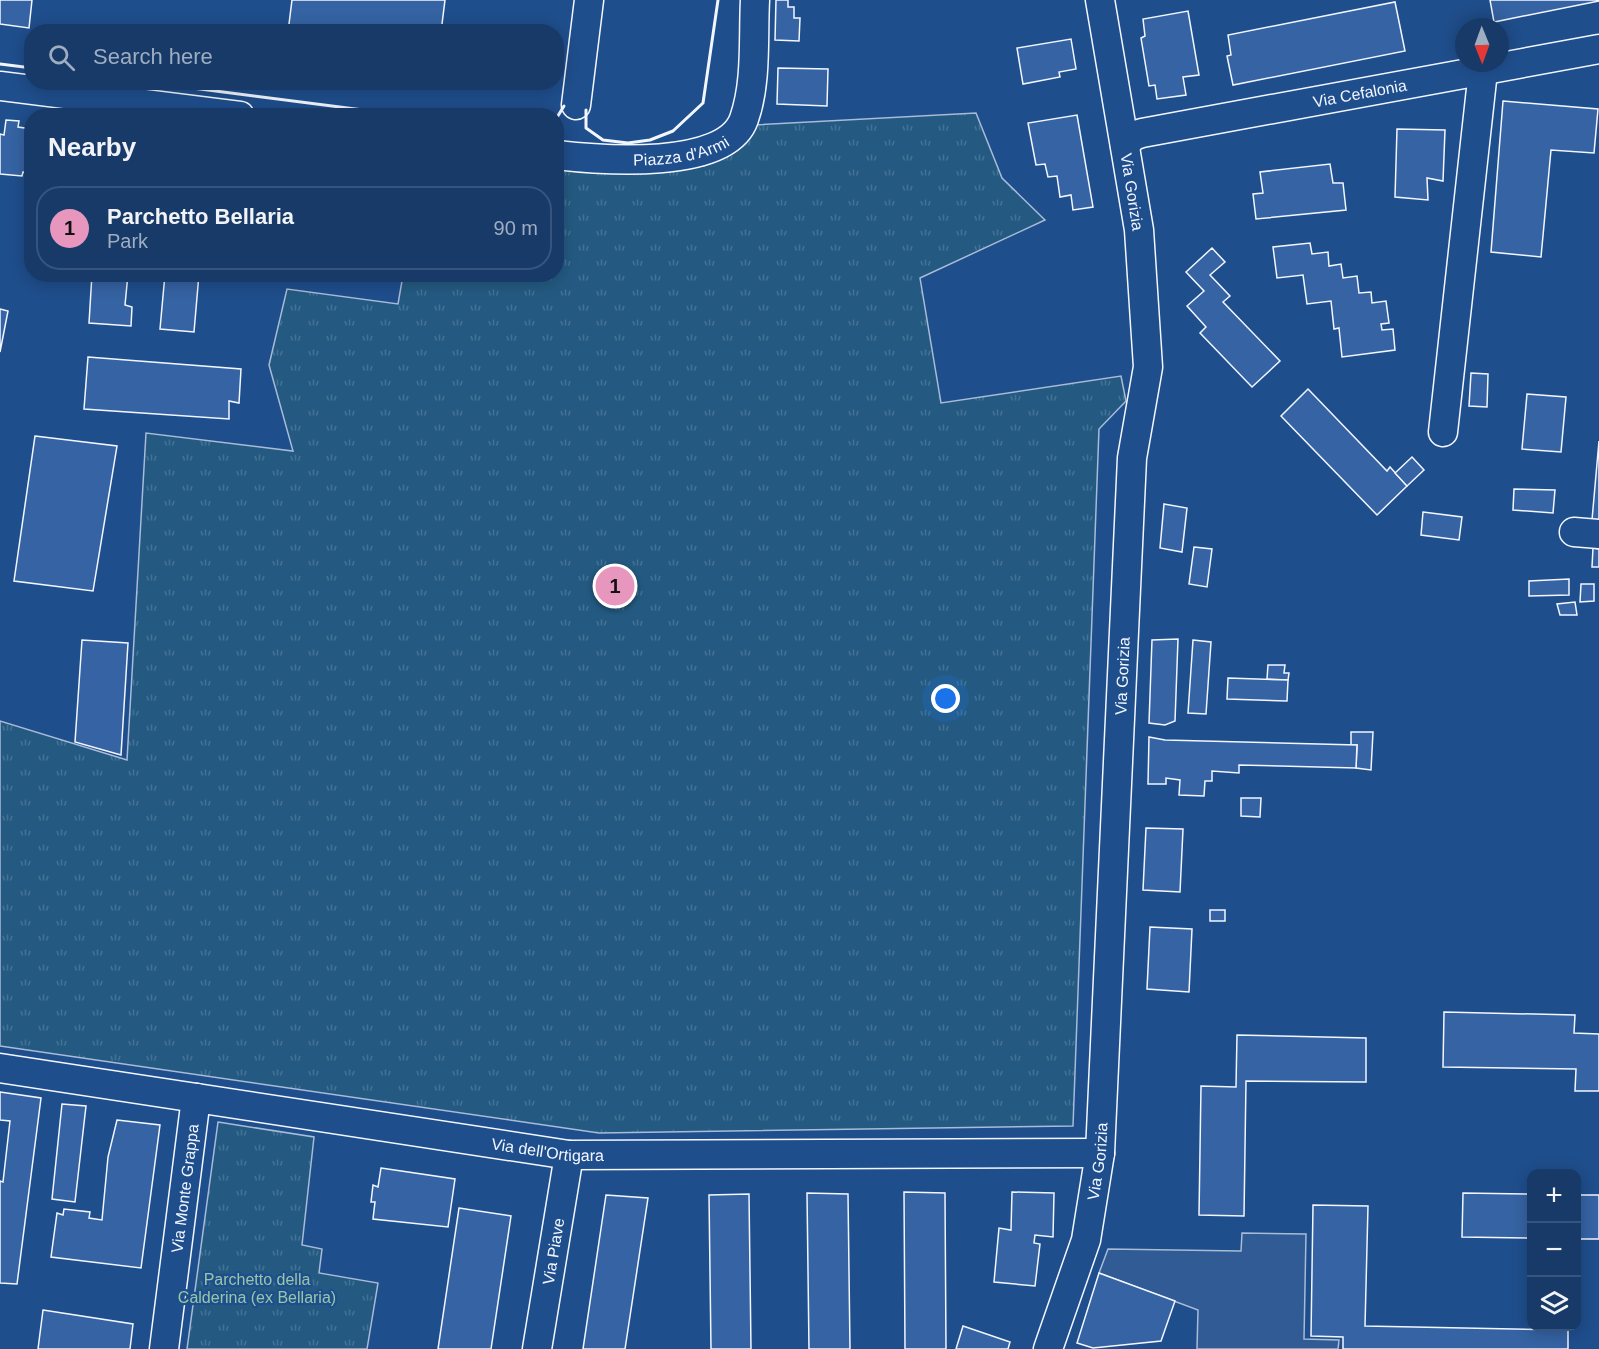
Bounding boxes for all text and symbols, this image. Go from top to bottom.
north arrow [1455,18,1509,72]
search box [24,24,564,90]
icon: search [45,41,78,74]
text: Search here [93,44,213,69]
street label: Via Cefalonia [1312,76,1408,110]
text: Nearby [48,132,136,162]
street label: Piazza d'Armi [633,133,732,168]
street label: Via Gorizia [1118,152,1147,232]
text: Parchetto Bellaria [107,204,294,229]
text: 1 [64,217,75,239]
text: 90 m [494,217,538,239]
text: Park [107,230,148,252]
pin: 1 [596,564,634,608]
street label: Via Gorizia [1112,637,1132,715]
your location [931,684,960,713]
street label: Via Gorizia [1084,1122,1110,1201]
street label: Via Monte Grappa [168,1123,201,1254]
street label: Via dell'Ortigara [490,1135,604,1164]
map controls [1527,1169,1581,1331]
button: + [1527,1169,1581,1223]
street label: Via Piave [539,1217,567,1286]
button: − [1527,1223,1581,1277]
park label: Parchetto della Calderina (ex Bellaria) [178,1271,336,1306]
button: layers [1527,1277,1581,1331]

